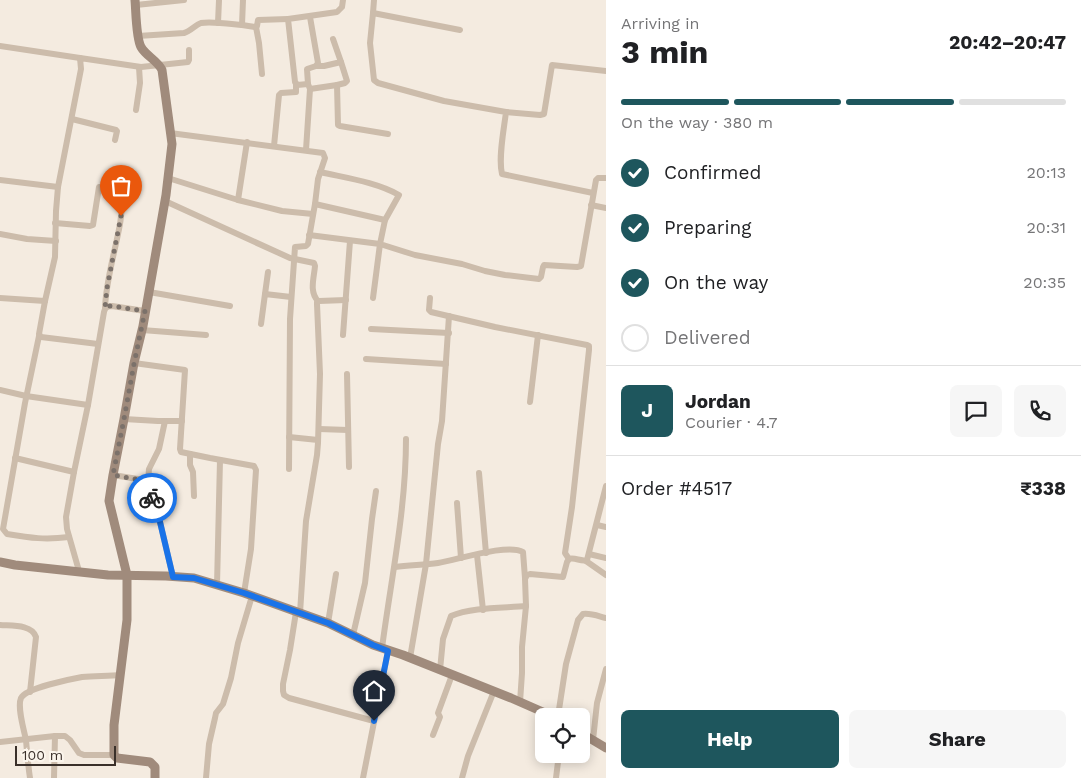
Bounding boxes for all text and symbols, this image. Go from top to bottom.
text: Arriving in [621,14,699,33]
text: 20:42–20:47 [949,31,1066,54]
text: 3 min [621,33,708,71]
text: On the way · 380 m [621,113,773,132]
icon: check [621,159,649,187]
text: Confirmed [664,161,761,184]
text: 20:13 [1026,163,1066,182]
pin [100,165,142,216]
icon: bag [107,172,135,200]
icon: check [621,214,649,242]
text: Preparing [664,216,751,239]
text: 20:31 [1026,218,1066,237]
icon: check [621,269,649,297]
text: On the way [664,271,768,294]
text: 20:35 [1023,273,1066,292]
text: Delivered [664,326,751,349]
button: chat [950,385,1002,437]
button: phone [1014,385,1066,437]
text: Jordan [685,390,751,413]
text: J [641,399,653,422]
text: Courier · 4.7 [685,413,778,432]
courier [127,473,177,523]
text: Order #4517 [621,477,732,500]
text: ₹338 [1020,477,1066,500]
icon: bike [138,484,166,512]
pin [353,670,395,721]
icon: home [360,677,388,705]
map controls [535,708,590,763]
button: locate [535,708,590,763]
button: Help [621,710,839,768]
button: Share [849,710,1066,768]
scale bar [15,743,116,766]
text: 100 m [22,747,63,763]

